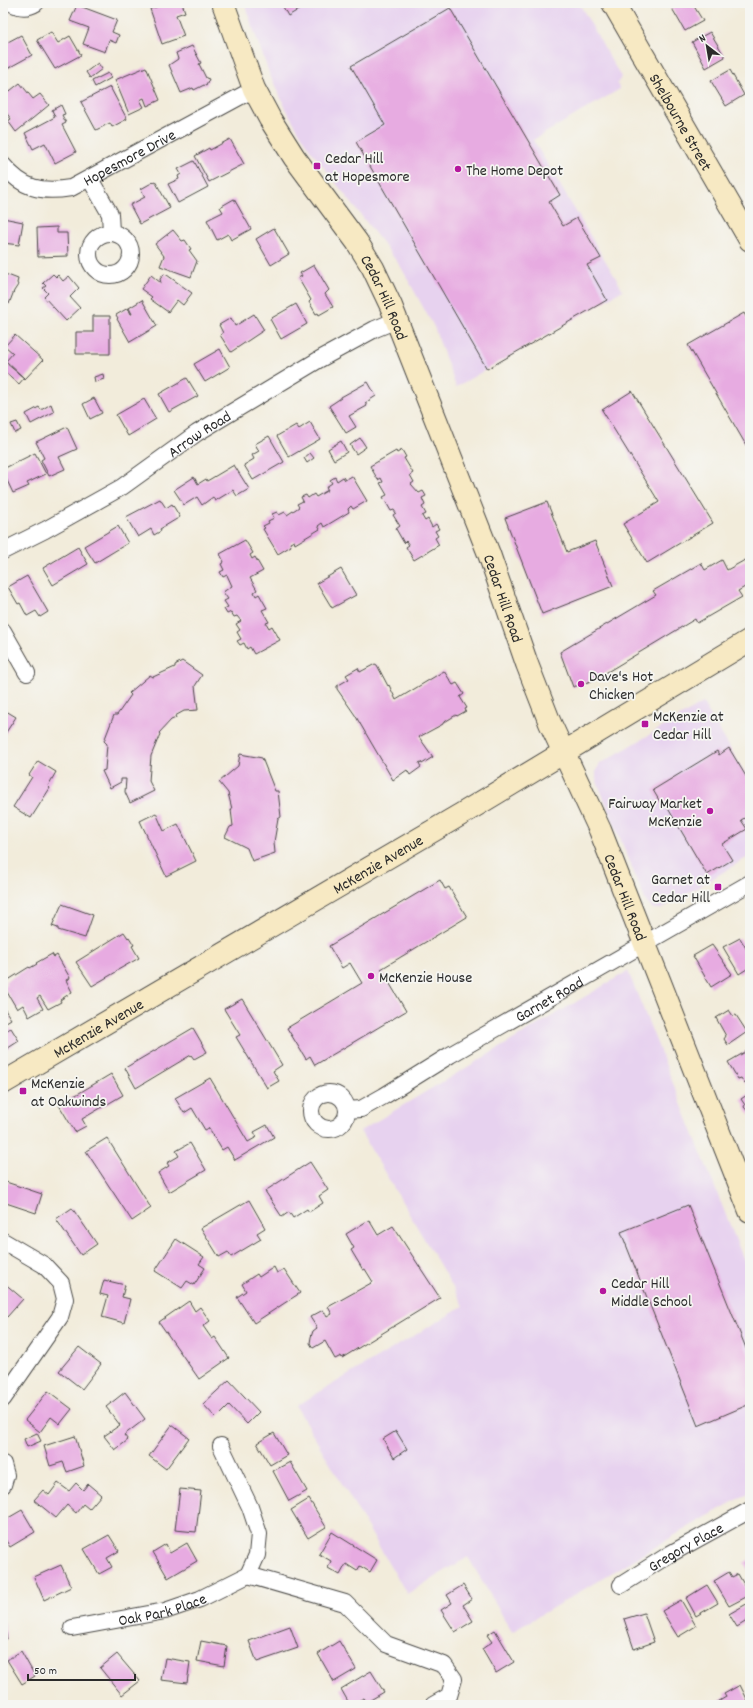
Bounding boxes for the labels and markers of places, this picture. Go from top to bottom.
place label: Cedar Hill at Hopesmore [325,148,410,189]
place label: The Home Depot [466,160,563,183]
marker: Cedar Hill at Hopesmore [312,161,322,171]
marker: The Home Depot [453,164,463,174]
place label: Dave's Hot Chicken [589,666,653,707]
marker: Dave's Hot Chicken [576,679,586,689]
place label: McKenzie at Cedar Hill [653,706,724,747]
marker: McKenzie at Cedar Hill [640,719,650,729]
place label: Fairway Market McKenzie [608,793,702,834]
marker: Fairway Market McKenzie [705,806,715,816]
place label: Garnet at Cedar Hill [651,869,710,910]
marker: Garnet at Cedar Hill [713,882,723,892]
place label: McKenzie House [379,967,472,990]
marker: McKenzie House [366,971,376,981]
place label: McKenzie at Oakwinds [31,1073,106,1114]
marker: McKenzie at Oakwinds [18,1086,28,1096]
place label: Cedar Hill Middle School [611,1273,692,1314]
marker: Cedar Hill Middle School [598,1286,608,1296]

